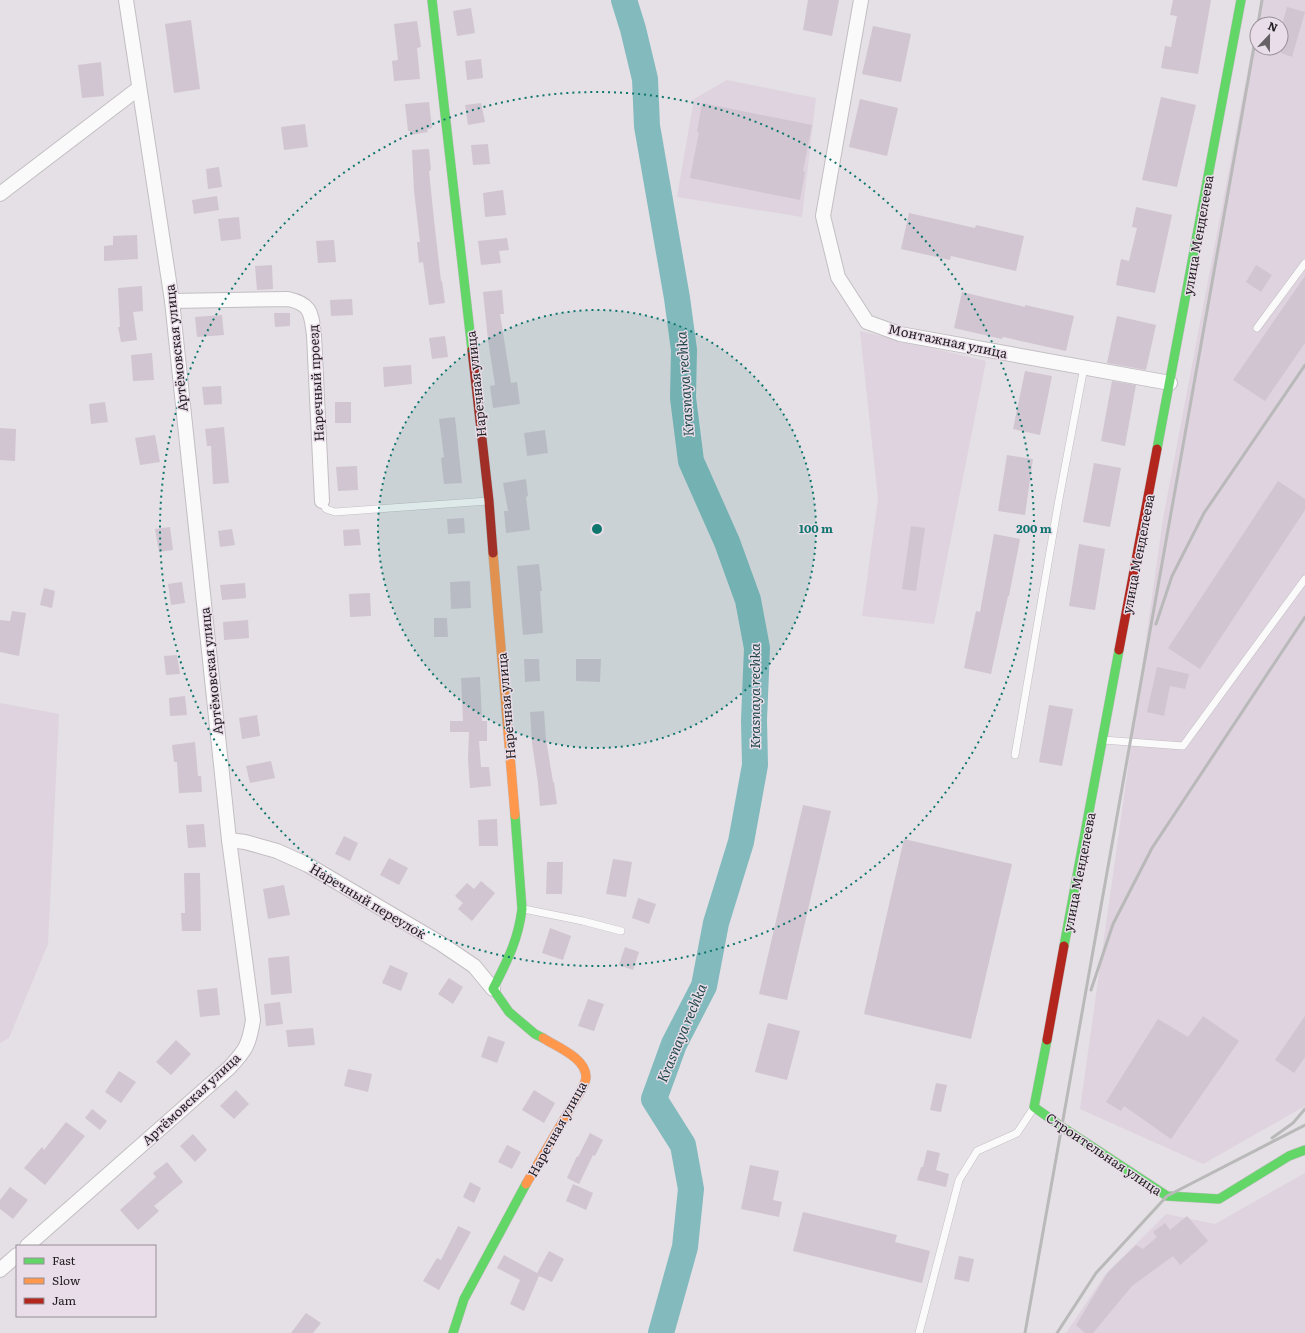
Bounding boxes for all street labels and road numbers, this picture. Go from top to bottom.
street label: улица Менделеева [1178,173,1217,296]
street label: Артёмовская улица [159,283,192,413]
street label: Монтажная улица [887,319,1009,362]
street label: Наречный проезд [303,324,328,442]
street label: Наречная улица [460,330,491,438]
street label: улица Менделеева [1117,492,1158,615]
street label: Артёмовская улица [194,606,227,736]
street label: Наречная улица [491,652,520,760]
street label: улица Менделеева [1058,810,1099,933]
street label: Наречный переулок [307,858,430,943]
street label: Артёмовская улица [137,1048,244,1149]
street label: Наречная улица [522,1077,591,1180]
street label: Строительная улица [1042,1108,1166,1200]

